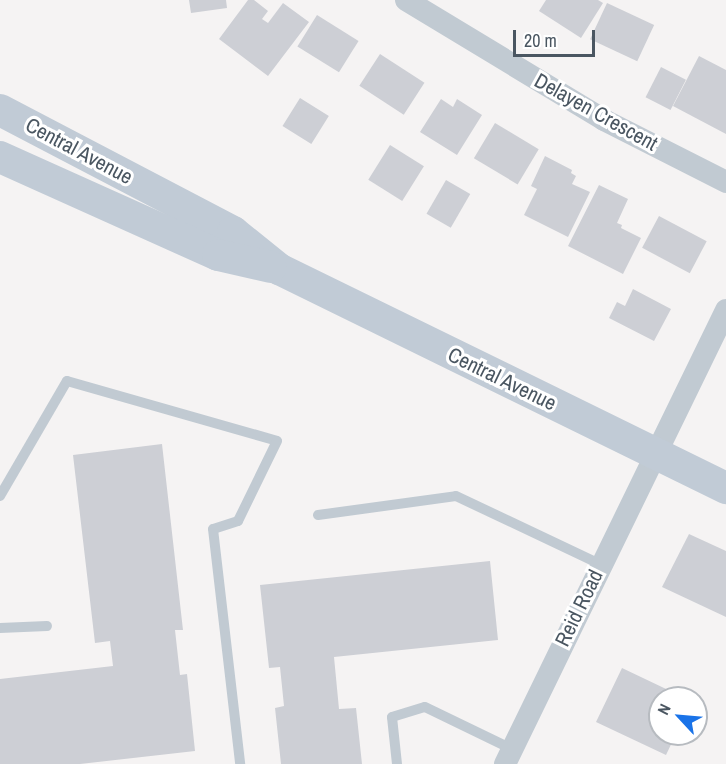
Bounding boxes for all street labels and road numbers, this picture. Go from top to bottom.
street label: Delayen Crescent [530,68,662,156]
street label: Central Avenue [21,112,137,190]
street label: Central Avenue [443,342,561,416]
street label: Reid Road [550,565,608,651]

